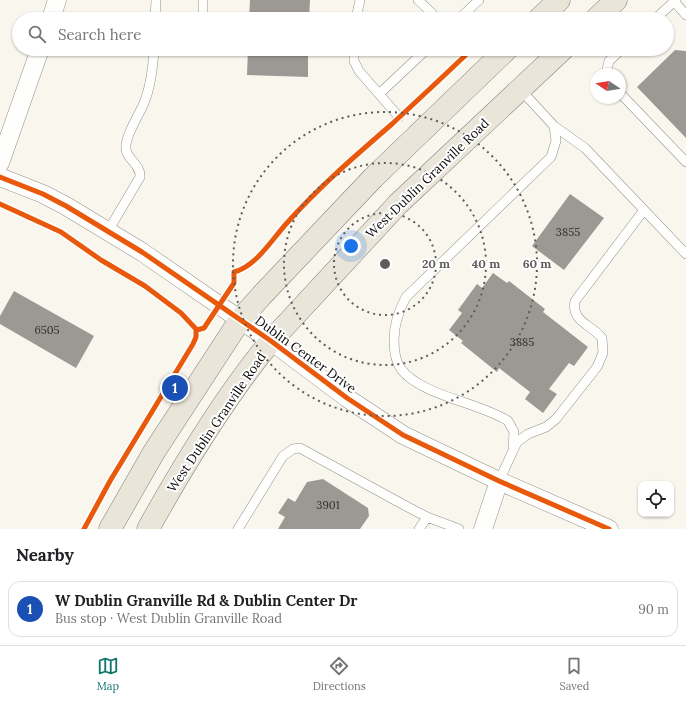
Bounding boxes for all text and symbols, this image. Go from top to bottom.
search box [12,12,674,56]
icon: search [26,23,48,45]
text: Search here [58,25,141,44]
north arrow [590,68,626,104]
street label: West Dublin Granville Road [362,115,493,242]
house number: 3855 [556,225,580,239]
your location [341,236,361,256]
text: 20 m [422,256,450,271]
text: 40 m [472,256,500,271]
text: 60 m [523,256,551,271]
centre of rings [378,257,392,271]
street label: Dublin Center Drive [252,312,360,397]
house number: 6505 [34,323,60,337]
house number: 3885 [510,335,534,349]
street label: West Dublin Granville Road [163,349,270,496]
pin: 1 [162,373,188,403]
map controls [638,481,674,517]
button: locate [638,481,674,517]
house number: 3901 [316,498,340,512]
text: Nearby [16,544,74,566]
text: W Dublin Granville Rd & Dublin Center Dr [55,591,357,610]
text: 1 [27,601,33,618]
text: 90 m [638,601,669,618]
text: Bus stop · West Dublin Granville Road [55,610,282,627]
tab: Map [97,655,119,693]
tab: Directions [313,655,366,693]
tab: Saved [559,655,589,693]

